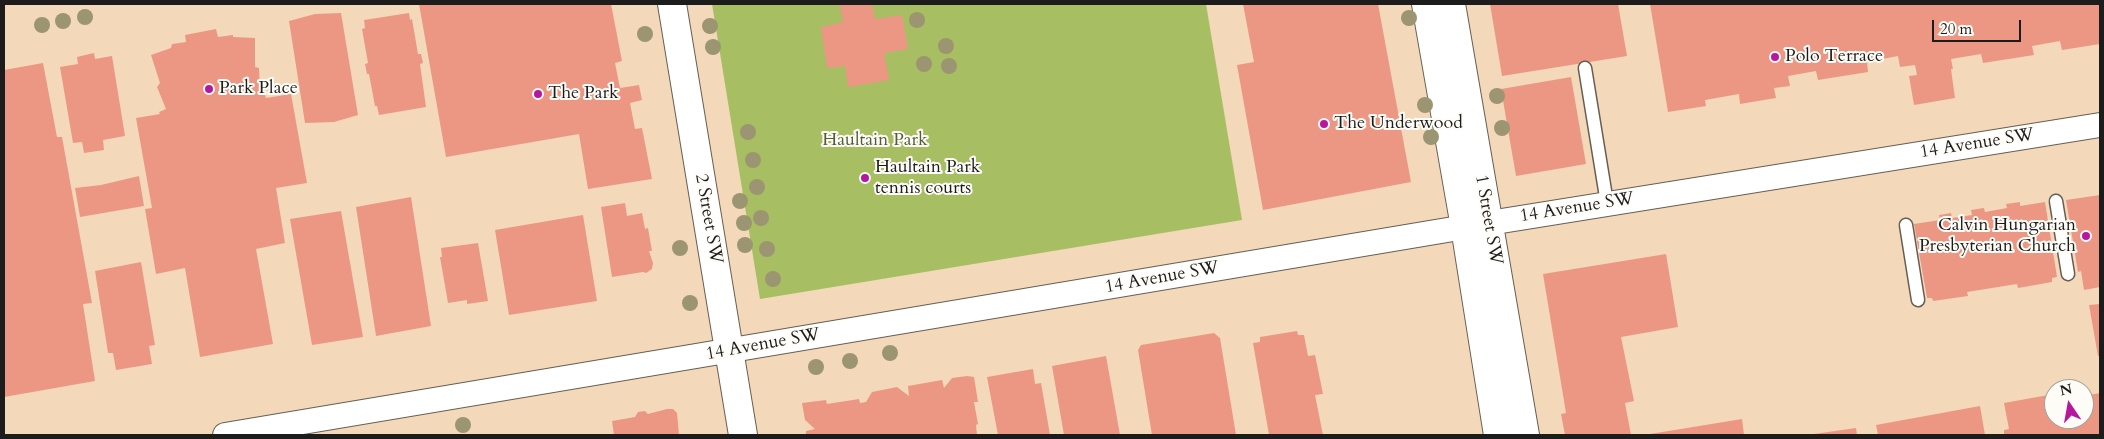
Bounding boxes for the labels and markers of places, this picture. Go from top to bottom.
place label: Polo Terrace [1785,46,1883,68]
marker: Polo Terrace [1769,51,1781,63]
place label: Park Place [219,78,298,100]
marker: Park Place [203,83,215,95]
place label: The Park [548,83,619,105]
marker: The Park [532,88,544,100]
place label: The Underwood [1334,113,1463,135]
marker: The Underwood [1318,118,1330,130]
place label: Haultain Park tennis courts [875,157,980,200]
marker: Haultain Park tennis courts [859,172,871,184]
place label: Calvin Hungarian Presbyterian Church [1919,215,2076,258]
marker: Calvin Hungarian Presbyterian Church [2080,230,2092,242]

